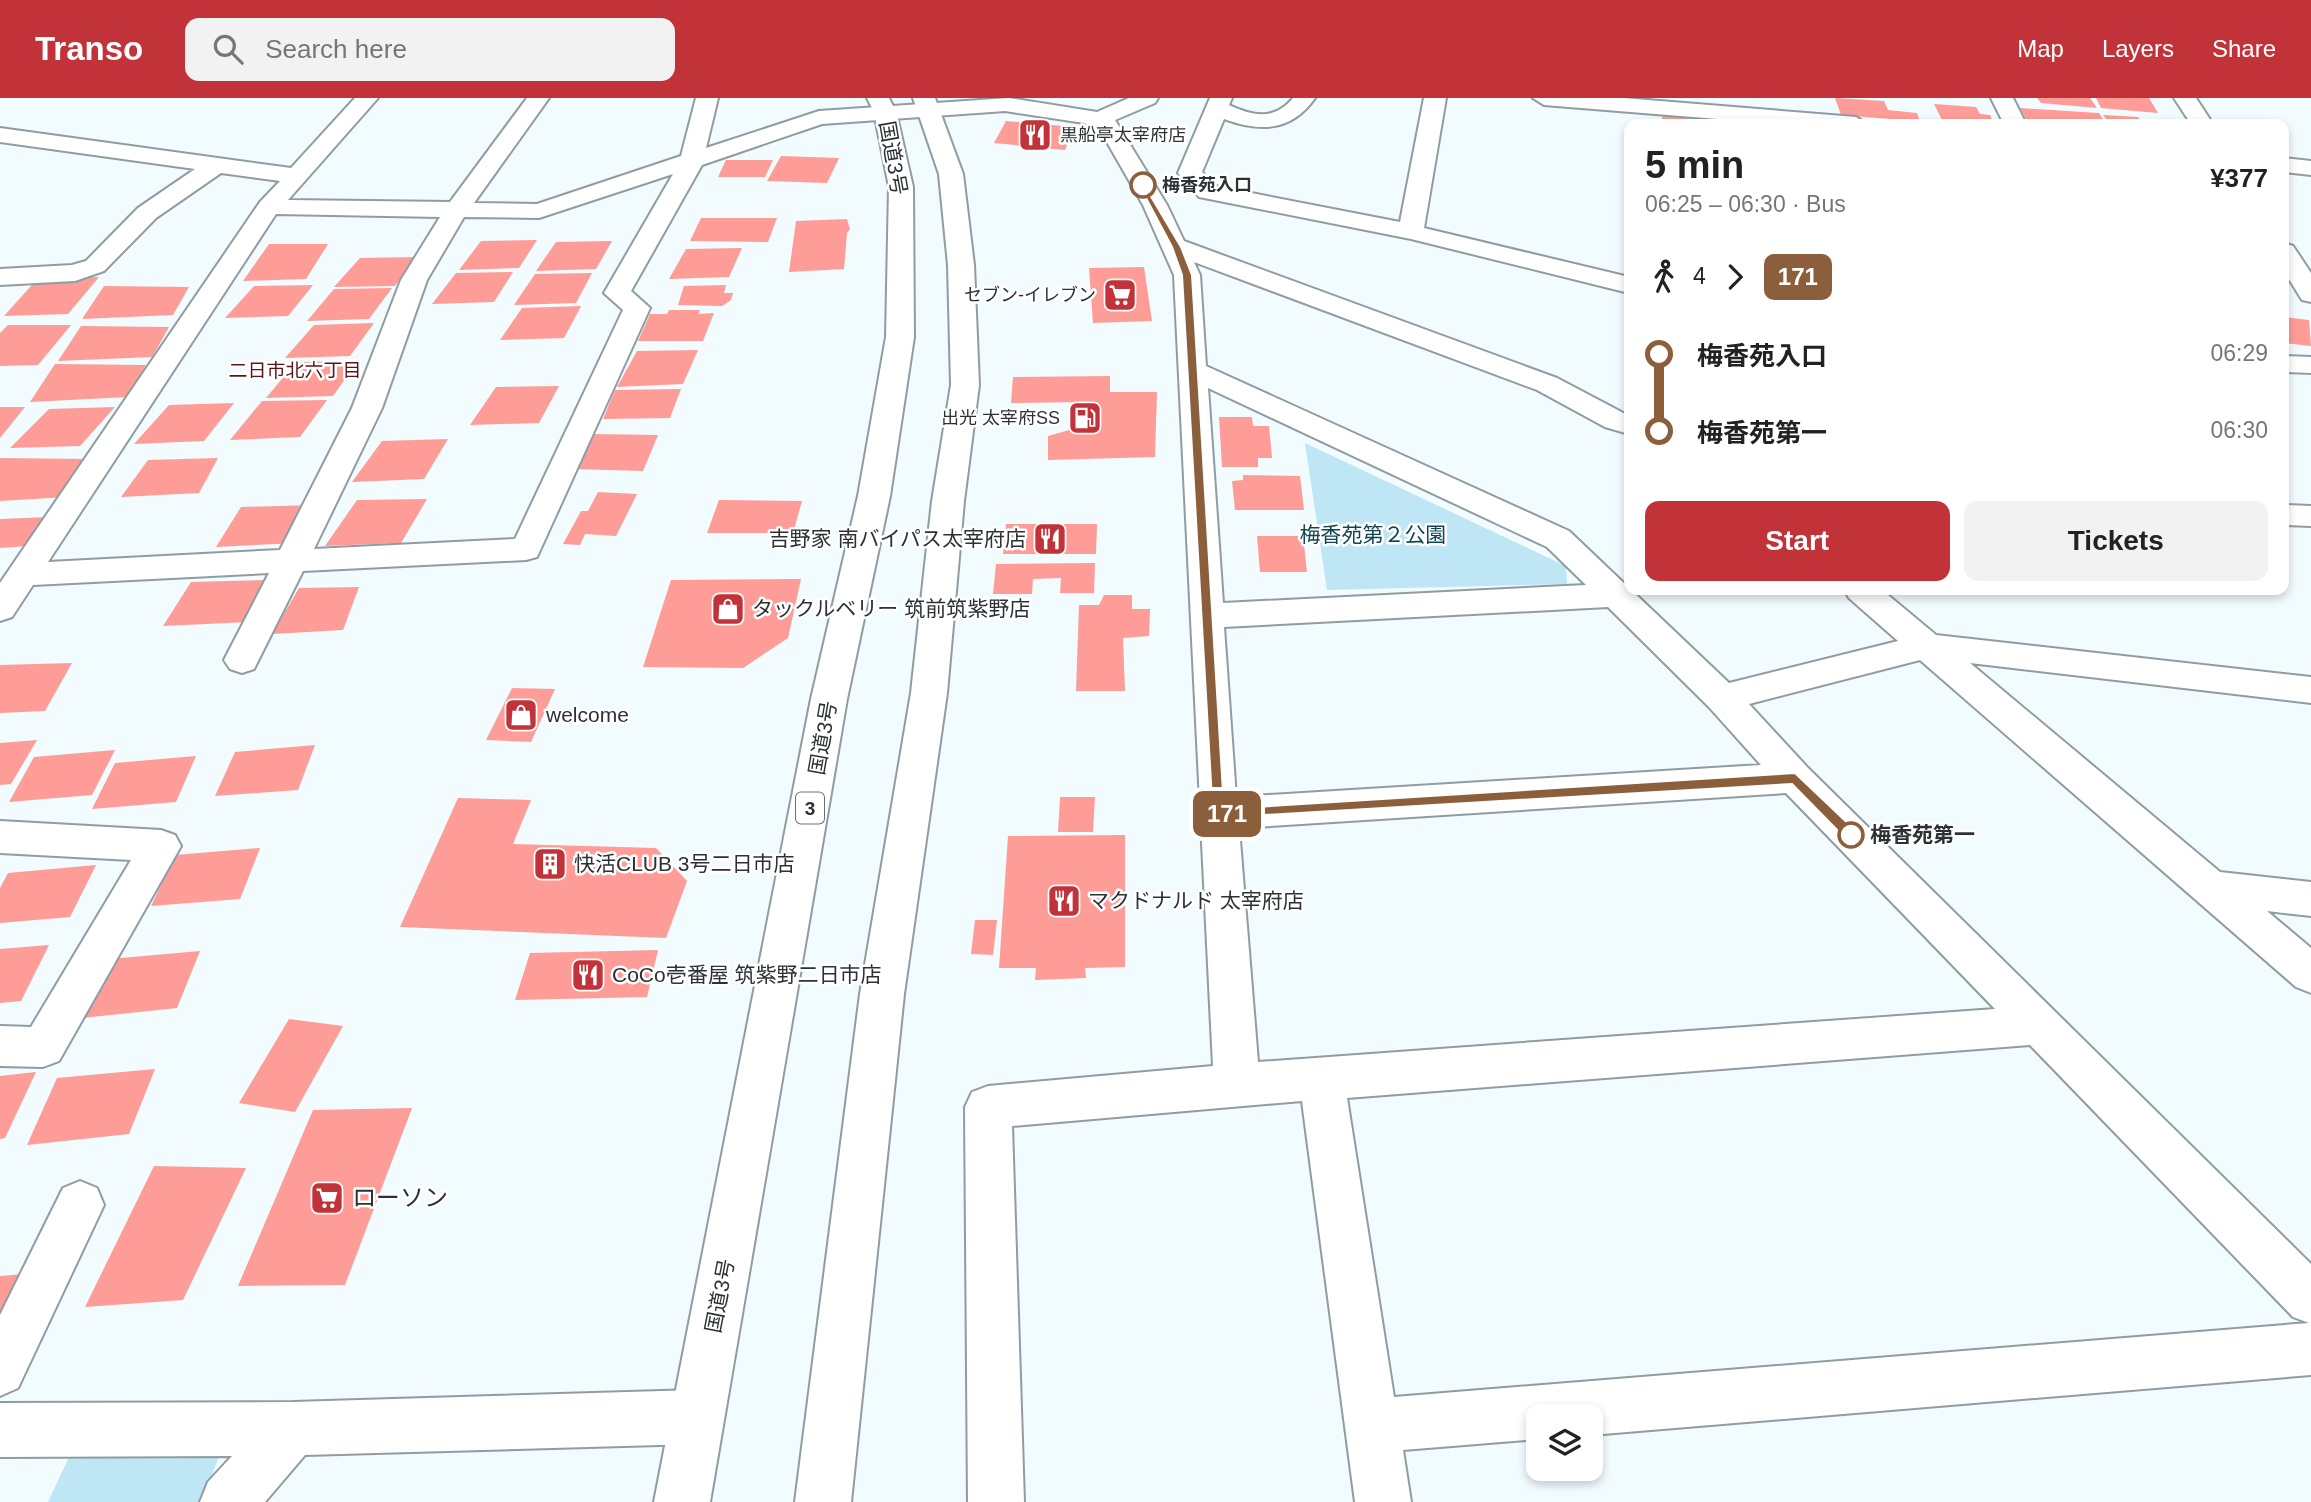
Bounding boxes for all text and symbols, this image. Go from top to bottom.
search box [185,18,675,81]
text: Transo [35,30,143,67]
icon: search [209,30,247,68]
text: Search here [265,34,407,64]
text: Map [2017,35,2064,62]
text: Layers [2102,35,2174,62]
text: Share [2212,35,2276,62]
restaurant icon: 黒船亭太宰府店 [1016,116,1054,154]
street label: 国道3号 [876,119,911,197]
place label: 黒船亭太宰府店 [1060,125,1186,145]
text: 5 min [1645,144,1744,186]
text: ¥377 [2210,163,2268,193]
marker: 梅香苑入口 [1130,172,1156,198]
place label: 梅香苑入口 [1162,175,1252,195]
text: 06:25 – 06:30 · Bus [1645,191,1846,217]
icon: walk [1645,258,1683,296]
icon: forward [1716,258,1754,296]
text: 4 [1693,263,1706,289]
text: 171 [1778,263,1818,290]
supermarket icon: セブン-イレブン [1101,276,1139,314]
place label: セブン-イレブン [964,285,1096,305]
text: 06:29 [2210,340,2268,366]
text: 梅香苑入口 [1697,341,1827,371]
district label: 二日市北六丁目 [228,360,362,381]
fuel station icon: 出光 太宰府SS [1066,399,1104,437]
place label: 出光 太宰府SS [941,408,1060,428]
text: 06:30 [2210,417,2268,443]
text: 梅香苑第一 [1697,418,1827,448]
button: Start [1645,501,1950,581]
button: Tickets [1964,501,2268,581]
restaurant icon: 吉野家 南バイパス太宰府店 [1031,520,1069,558]
park label: 梅香苑第２公園 [1300,523,1447,546]
place label: 吉野家 南バイパス太宰府店 [769,527,1026,550]
shop icon: タックルベリー 筑前筑紫野店 [709,590,747,628]
place label: タックルベリー 筑前筑紫野店 [752,597,1030,620]
shop icon: welcome [502,696,540,734]
street label: 国道3号 [805,699,840,777]
place label: welcome [545,703,629,726]
line badge: 171 [1187,791,1267,837]
road number: 3 [796,792,824,824]
text: 171 [1207,800,1247,827]
marker: 梅香苑第一 [1838,822,1864,848]
place label: 梅香苑第一 [1870,823,1975,846]
building icon: 快活CLUB 3号二日市店 [531,845,569,883]
place label: 快活CLUB 3号二日市店 [574,852,795,875]
restaurant icon: マクドナルド 太宰府店 [1045,882,1083,920]
place label: マクドナルド 太宰府店 [1088,889,1304,912]
restaurant icon: CoCo壱番屋 筑紫野二日市店 [569,956,607,994]
place label: CoCo壱番屋 筑紫野二日市店 [612,963,882,986]
supermarket icon: ローソン [308,1179,346,1217]
place label: ローソン [352,1184,448,1211]
street label: 国道3号 [701,1257,738,1335]
map controls [1526,1404,1603,1481]
button: layers [1526,1404,1603,1481]

